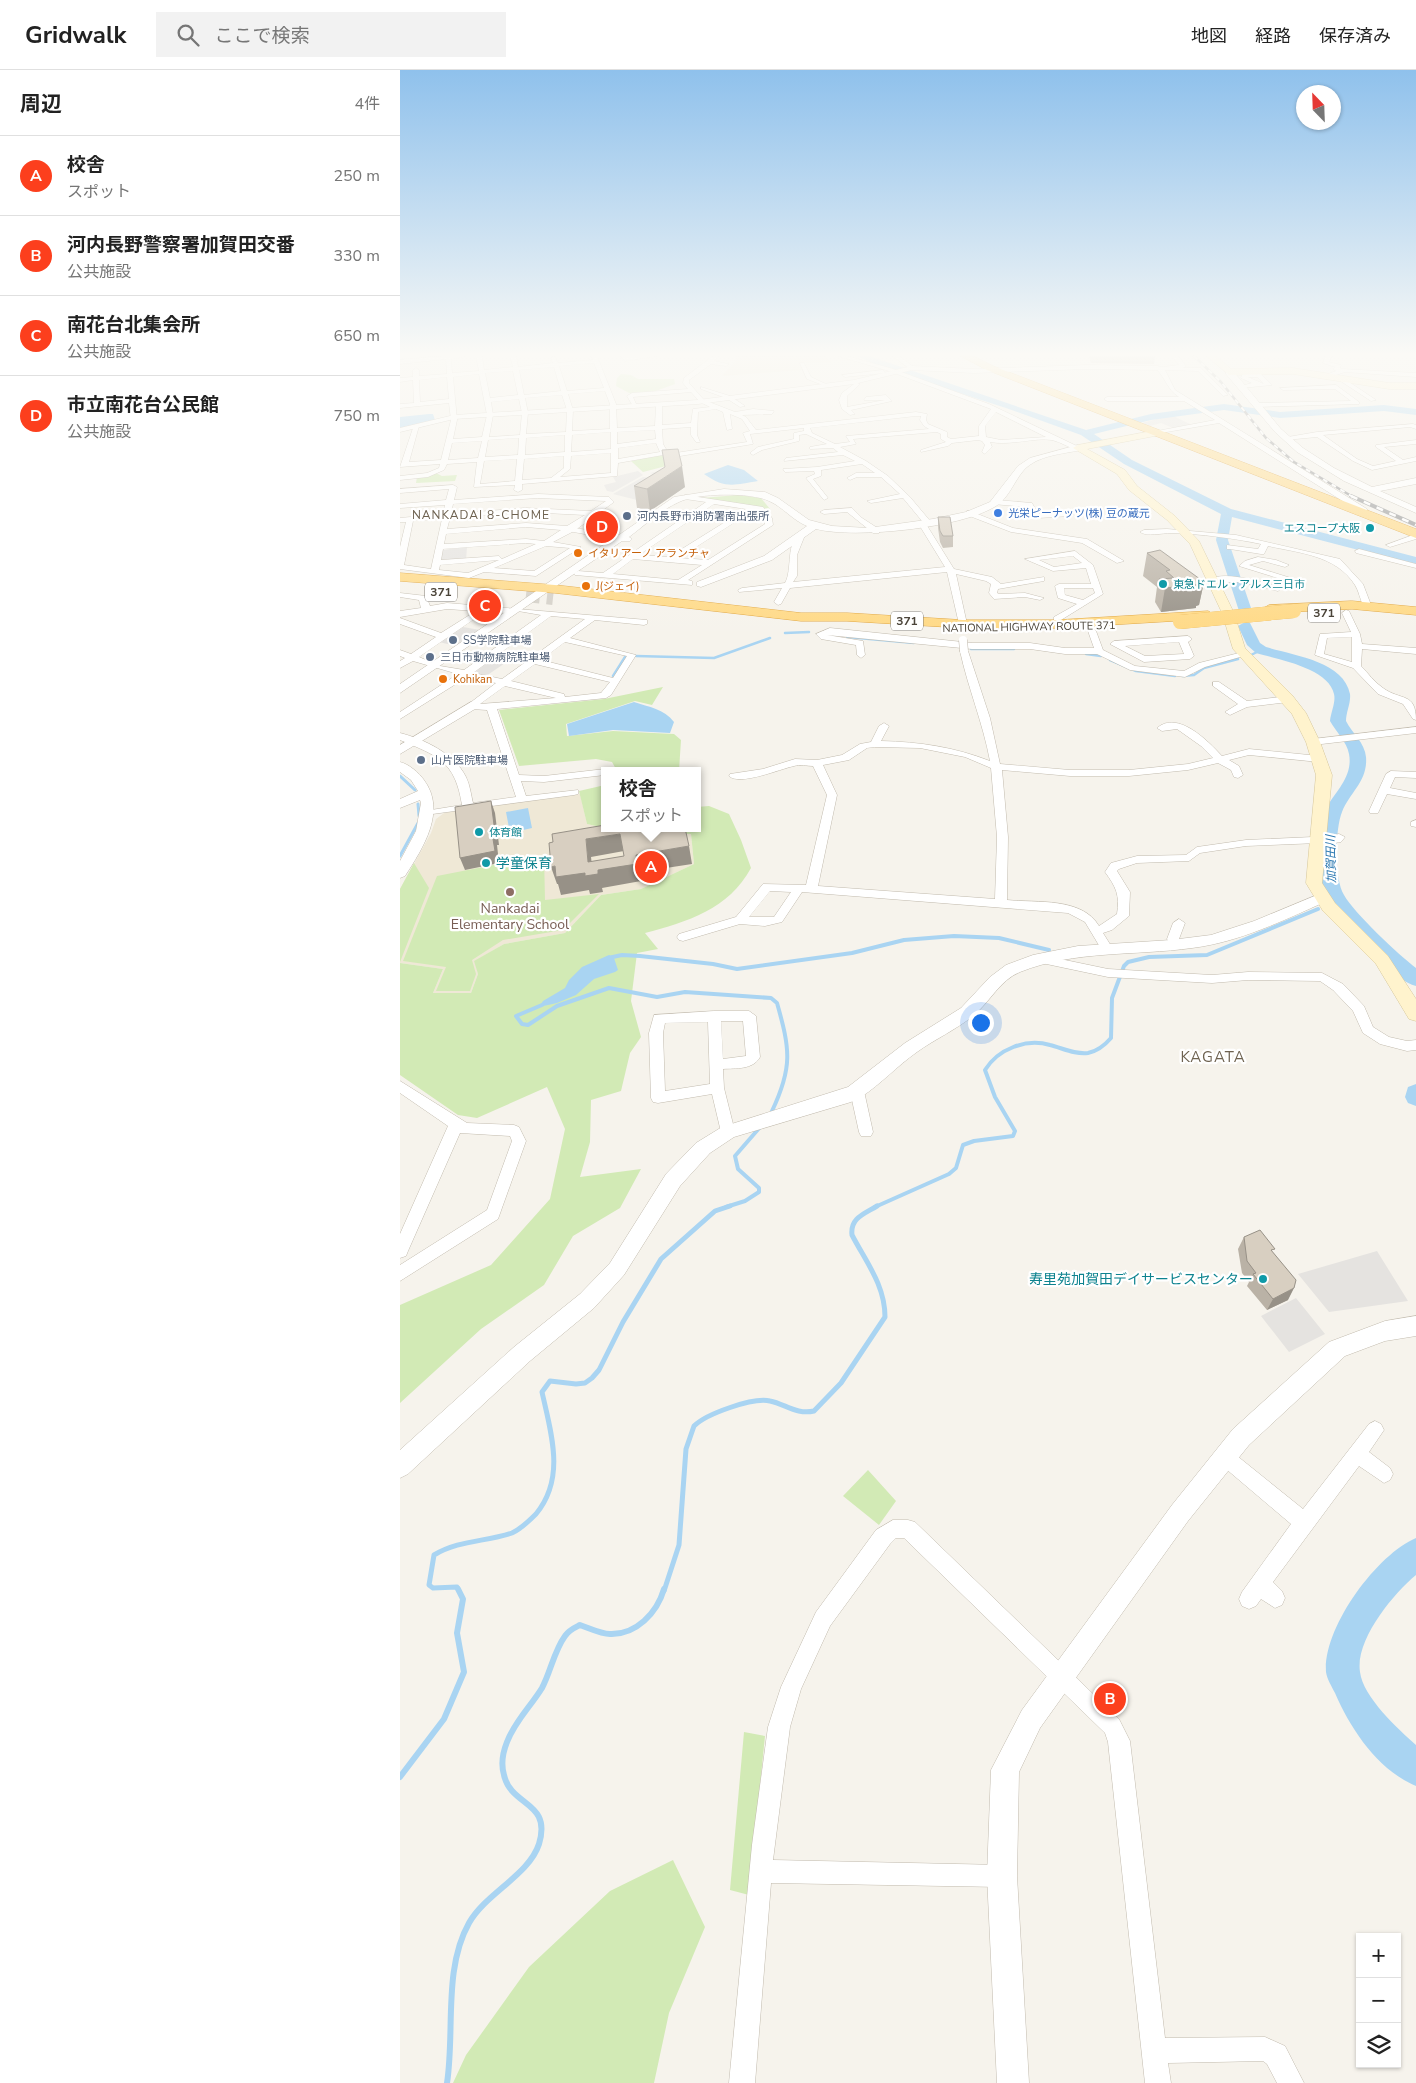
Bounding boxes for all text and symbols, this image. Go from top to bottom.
search box [156,12,506,57]
text: Gridwalk [25,19,126,51]
icon: search [174,21,202,49]
text: ここで検索 [214,23,310,49]
text: 地図 [1191,24,1227,48]
text: 経路 [1255,24,1291,48]
text: 保存済み [1319,24,1391,48]
north arrow [1296,85,1341,130]
text: 周辺 [20,90,62,118]
text: 4件 [354,93,380,115]
text: 校舎 [67,152,105,178]
text: A [30,165,42,187]
text: 250 m [333,165,380,187]
text: スポット [67,181,131,203]
text: 河内長野警察署加賀田交番 [67,232,295,258]
text: B [30,245,42,267]
text: 330 m [333,245,380,267]
text: 公共施設 [67,261,131,283]
text: 南花台北集会所 [67,312,200,338]
text: C [31,325,41,347]
text: 650 m [333,325,380,347]
text: 公共施設 [67,341,131,363]
text: 市立南花台公民館 [67,392,219,418]
text: D [30,405,42,427]
text: 750 m [333,405,380,427]
text: 公共施設 [67,421,131,443]
place label: 光栄ピーナッツ(株) 豆の蔵元 [1008,506,1150,521]
district label: NANKADAI 8-CHOME [412,507,550,523]
marker: 光栄ピーナッツ(株) 豆の蔵元 [992,507,1004,519]
pin: D [586,508,618,546]
place label: 河内長野市消防署南出張所 [637,509,770,524]
marker: 河内長野市消防署南出張所 [621,510,633,522]
place label: エスコープ大阪 [1284,521,1360,536]
marker: エスコープ大阪 [1364,522,1376,534]
place label: イタリアーノ アランチャ [588,546,710,561]
marker: イタリアーノ アランチャ [572,547,584,559]
place label: 東急ドエル・アルス三日市 [1173,577,1305,592]
marker: 東急ドエル・アルス三日市 [1157,578,1169,590]
place label: J(ジェイ) [595,579,640,594]
marker: J(ジェイ) [580,580,592,592]
road number: 371 [425,582,457,602]
pin: C [469,587,501,625]
road number: 371 [1308,604,1340,622]
road number: 371 [891,612,923,630]
street label: NATIONAL HIGHWAY ROUTE 371 [942,618,1116,636]
place label: SS学院駐車場 [463,633,532,648]
marker: SS学院駐車場 [447,634,459,646]
place label: 三日市動物病院駐車場 [440,650,550,665]
marker: 三日市動物病院駐車場 [424,651,436,663]
place label: Kohikan [453,672,492,687]
marker: Kohikan [437,673,449,685]
place label: 山片医院駐車場 [431,753,508,768]
marker: 山片医院駐車場 [415,754,427,766]
popup [601,767,701,832]
text: 校舎 [619,776,657,802]
text: スポット [619,805,683,827]
place label: 体育館 [489,825,522,840]
marker: 体育館 [473,826,485,838]
water label: 加賀田川 [1323,833,1339,883]
pin: A [635,848,667,886]
place label: 学童保育 [496,854,552,873]
marker: 学童保育 [480,857,492,869]
marker: Nankadai Elementary School [504,886,516,898]
place label: Nankadai Elementary School [451,899,570,934]
your location [968,1010,994,1036]
district label: KAGATA [1180,1047,1246,1067]
place label: 寿里苑加賀田デイサービスセンター [1029,1270,1253,1289]
marker: 寿里苑加賀田デイサービスセンター [1257,1273,1269,1285]
pin: B [1094,1680,1126,1718]
map controls [1356,1933,1401,2068]
button: + [1356,1933,1401,1978]
button: − [1356,1978,1401,2023]
button: layers [1356,2023,1401,2068]

